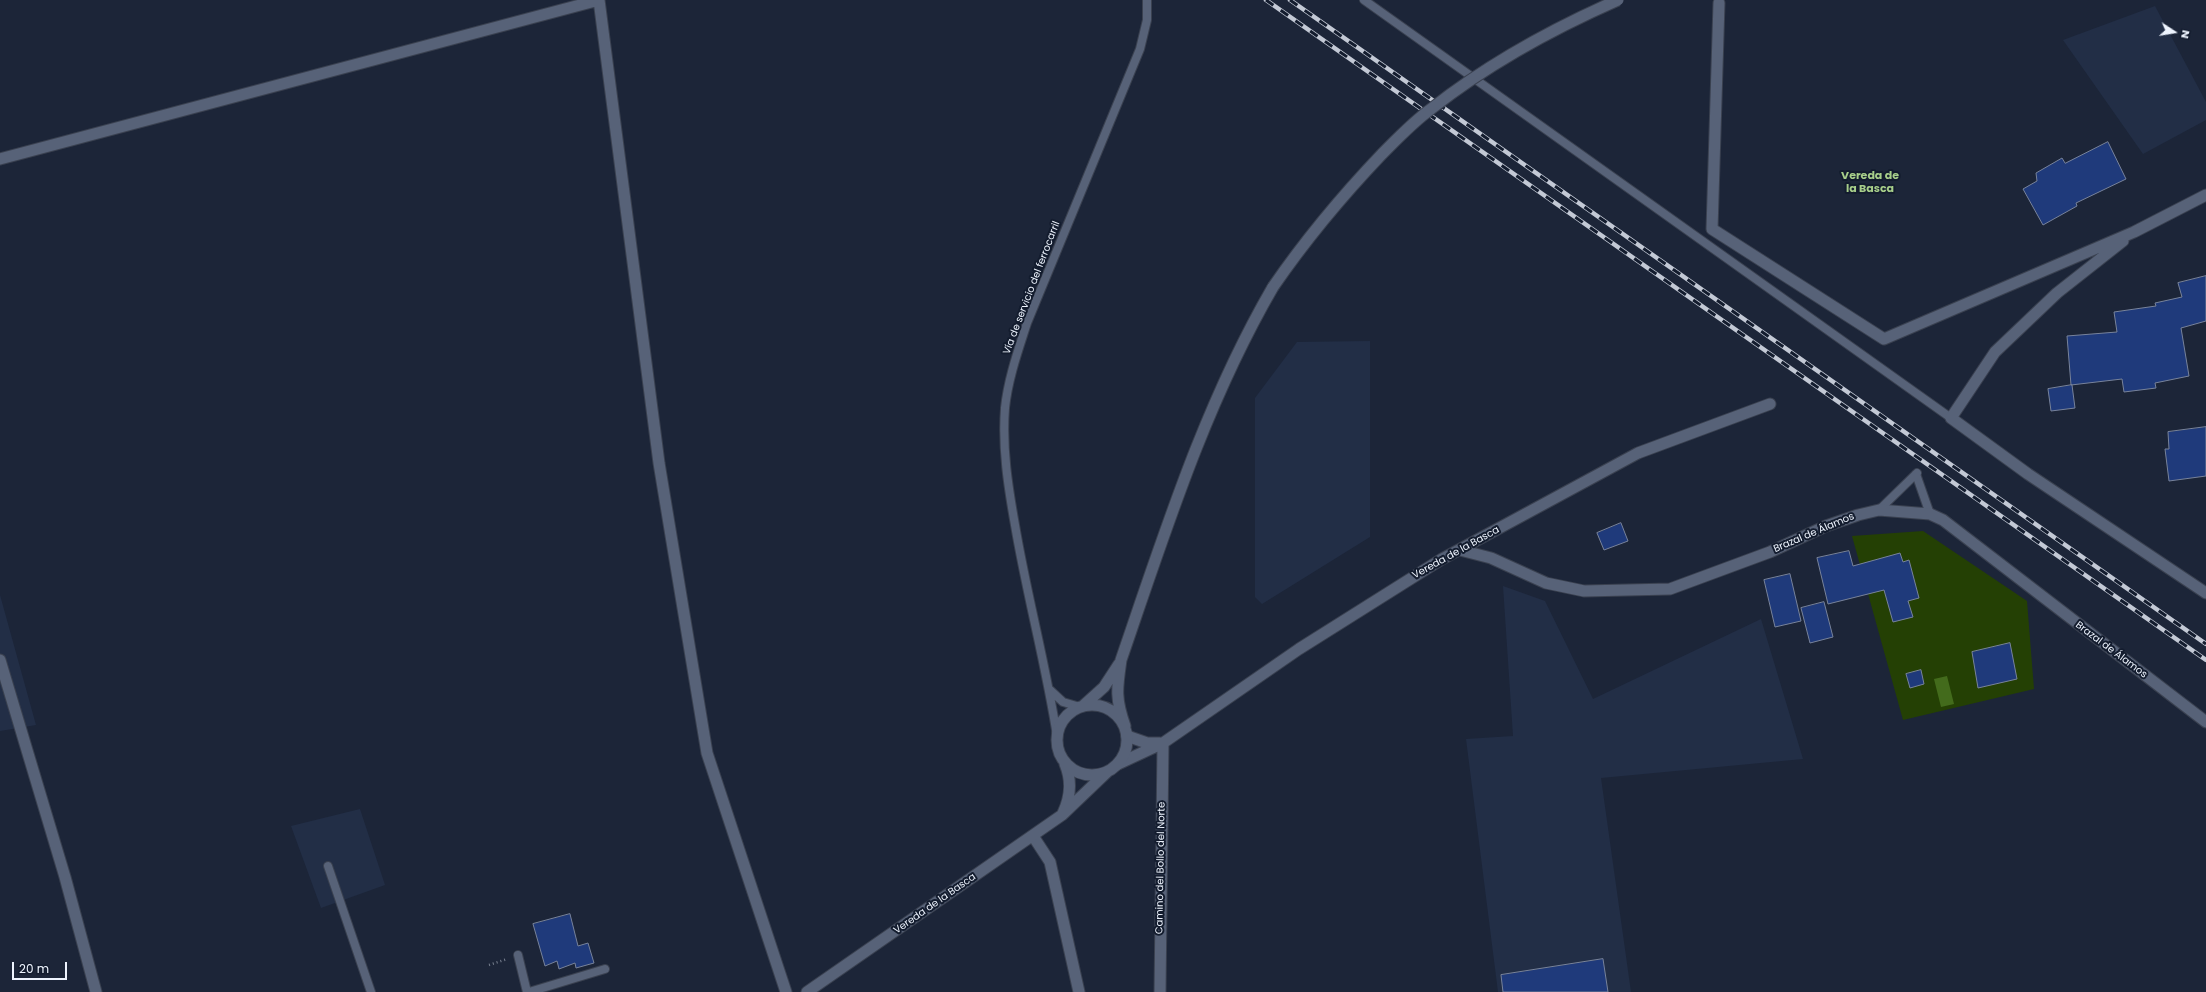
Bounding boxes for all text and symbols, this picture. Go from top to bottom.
north arrow [2154,12,2194,52]
text: N [2177,29,2194,40]
district label: Vereda de la Basca [1841,169,1899,195]
street label: Vía de servicio del ferrocarril [1001,220,1063,356]
street label: Brazal de Álamos [1772,511,1856,555]
street label: Vereda de la Basca [1410,524,1502,582]
street label: Brazal de Álamos [2073,619,2149,681]
street label: Camino del Bollo del Norte [1154,802,1168,934]
street label: Vereda de la Basca [892,871,978,937]
scale bar [14,954,69,980]
text: 20 m [19,960,49,977]

